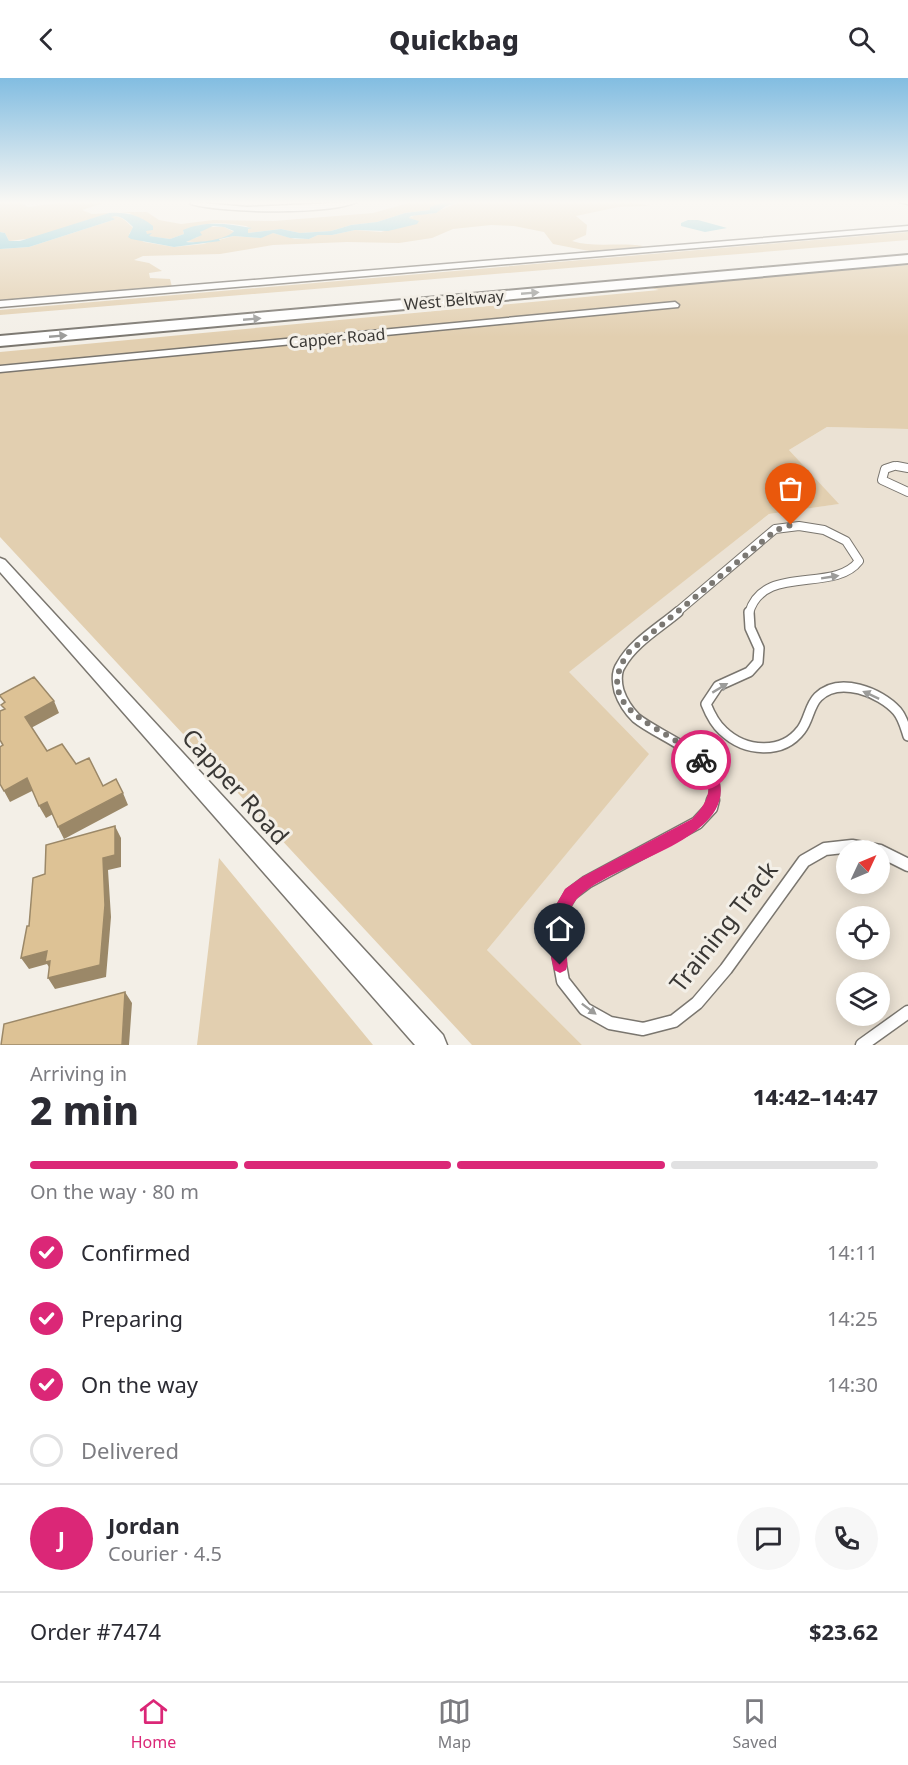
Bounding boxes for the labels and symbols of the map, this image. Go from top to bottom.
street label: West Beltway [403,285,506,315]
one-way arrow [521,288,540,298]
one-way arrow [243,314,262,324]
street label: Capper Road [288,323,386,353]
one-way arrow [49,331,68,341]
pin [765,463,816,525]
one-way arrow [820,572,839,581]
one-way arrow [712,682,729,693]
one-way arrow [863,690,880,699]
street label: Capper Road [175,721,297,851]
courier [671,730,731,790]
north arrow [836,840,890,894]
street label: Training Track [661,854,784,998]
pin [534,903,585,965]
one-way arrow [581,1003,597,1016]

